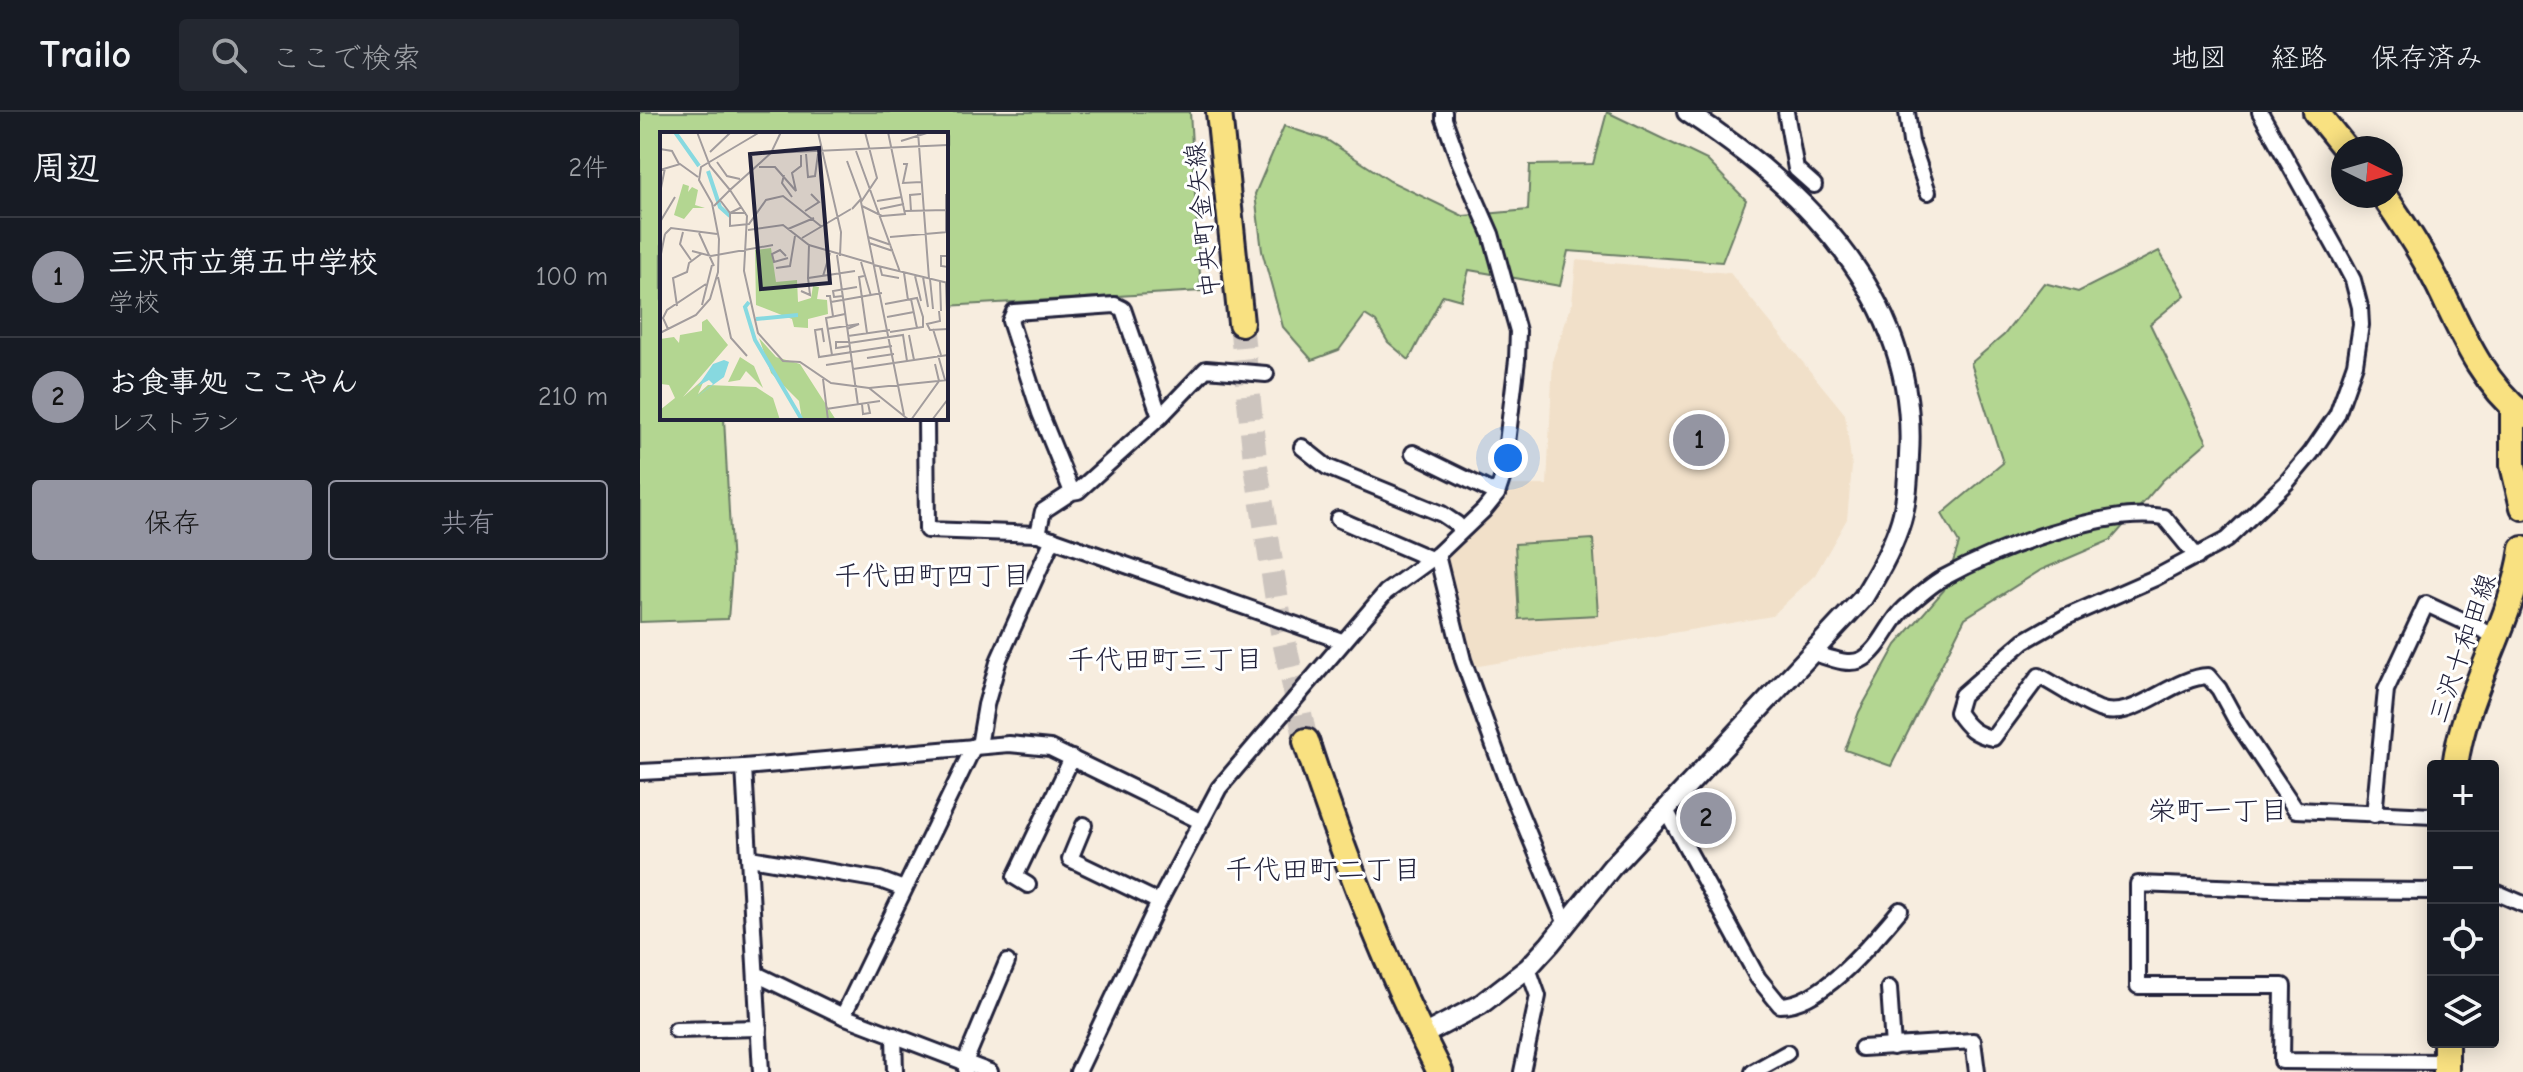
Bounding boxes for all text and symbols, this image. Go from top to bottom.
search box [179,19,739,91]
text: Trailo [40,33,131,77]
icon: search [207,33,251,77]
text: ここで検索 [271,41,421,76]
text: 地図 [2171,42,2227,74]
text: 経路 [2271,42,2327,74]
text: 保存済み [2371,42,2483,74]
inset map [660,132,948,420]
north arrow [2331,136,2403,208]
street label: 中央町金矢線 [1180,141,1226,299]
text: 周辺 [32,148,100,188]
text: 2件 [568,153,608,183]
text: 三沢市立第五中学校 [108,245,378,280]
text: 1 [53,262,63,292]
text: 100 m [536,262,608,292]
text: 学校 [108,288,160,318]
text: お食事処 ここやん [108,365,359,400]
text: 2 [52,382,64,412]
text: 210 m [538,382,608,412]
text: レストラン [108,408,240,438]
pin: 1 [1673,410,1725,470]
your location [1488,438,1528,478]
button: 保存 [32,480,312,560]
button: 共有 [328,480,608,560]
district label: 千代田町四丁目 [834,560,1030,592]
street label: 三沢十和田線 [2423,570,2503,727]
district label: 千代田町三丁目 [1067,644,1263,676]
map controls [2427,760,2499,1048]
button: + [2427,760,2499,832]
pin: 2 [1680,788,1732,848]
district label: 栄町一丁目 [2148,795,2288,827]
button: − [2427,832,2499,904]
district label: 千代田町二丁目 [1225,854,1421,886]
button: locate [2427,904,2499,976]
button: layers [2427,976,2499,1048]

